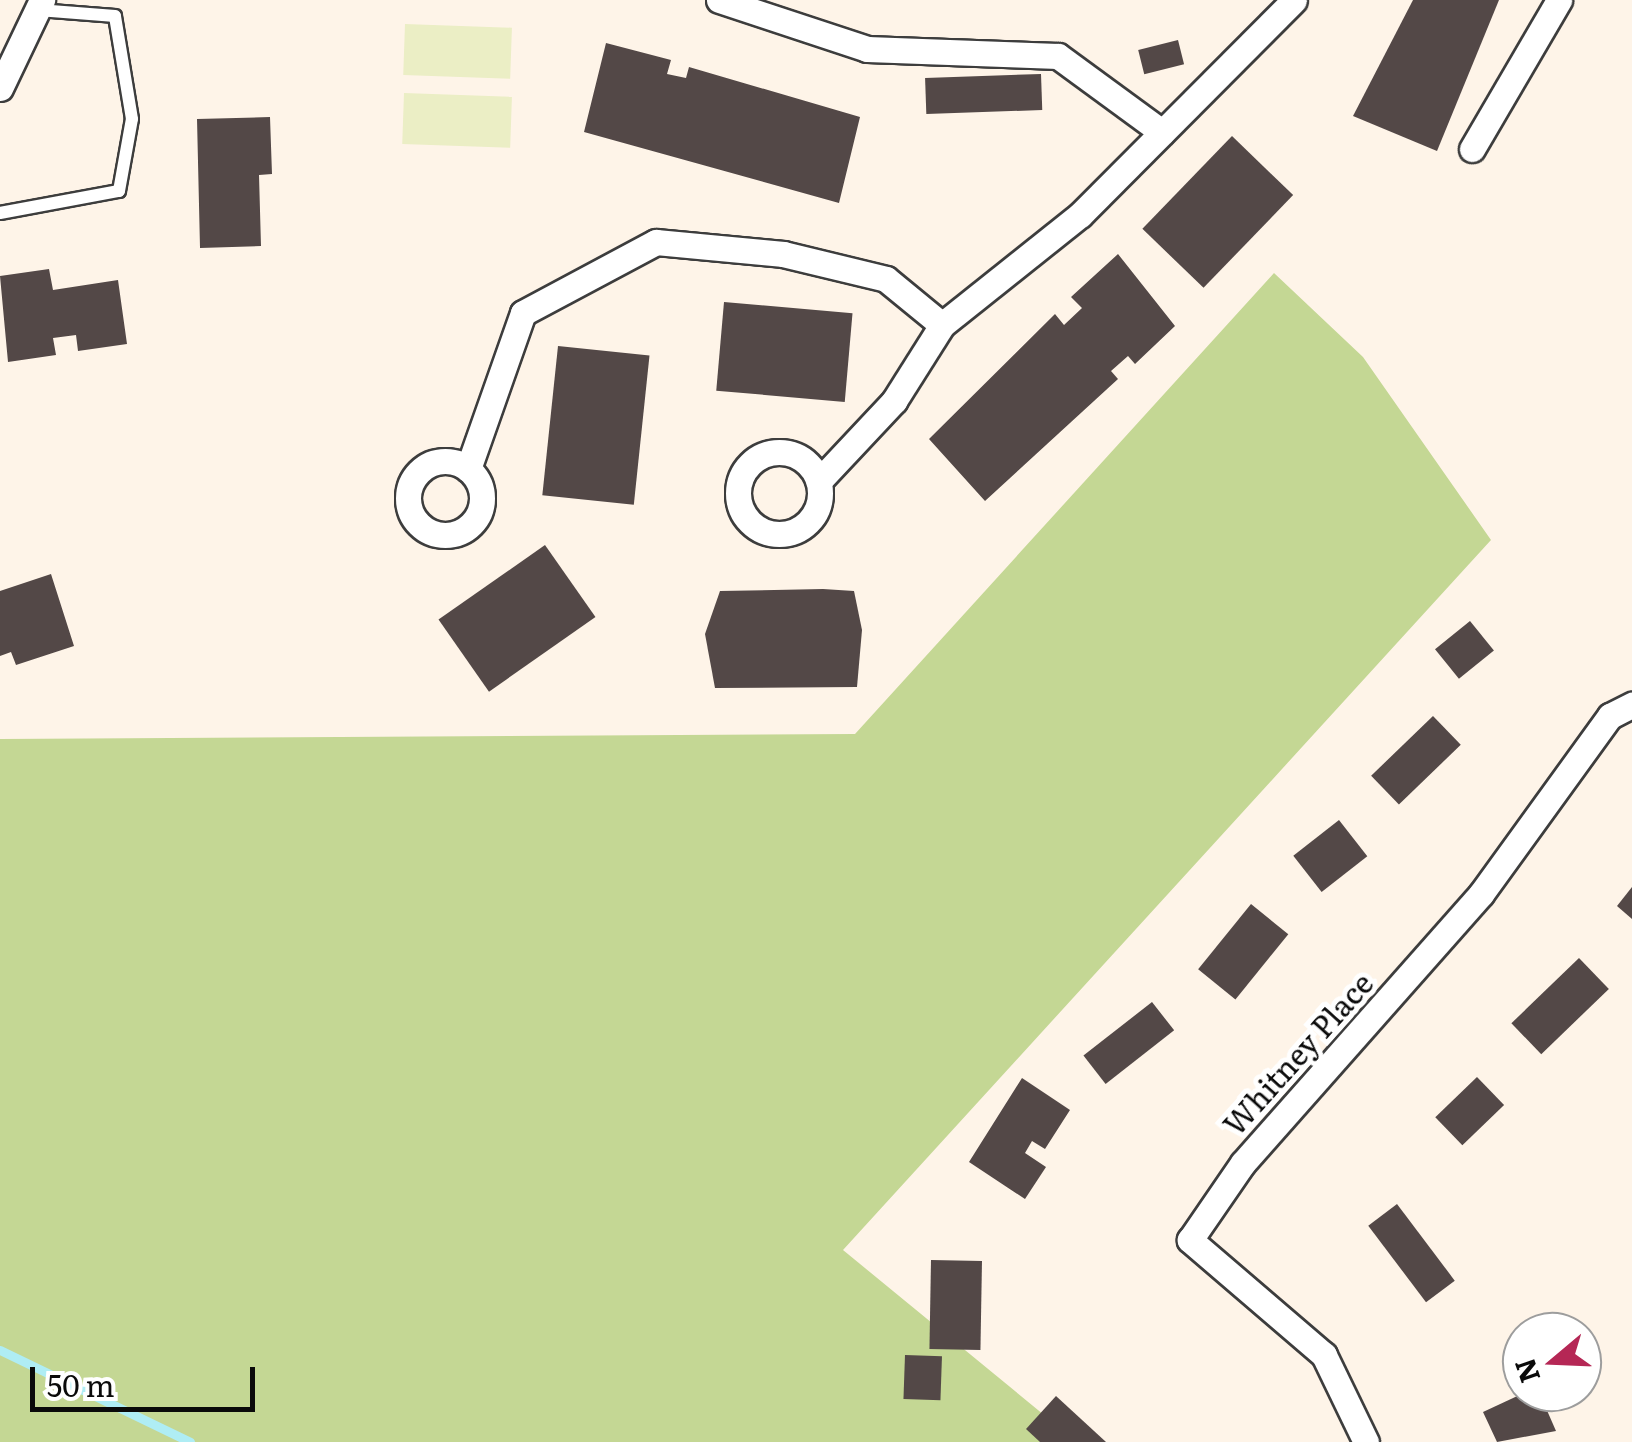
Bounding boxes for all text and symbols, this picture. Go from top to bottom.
street label: Whitney Place [1215,964,1379,1142]
north arrow [1502,1312,1602,1412]
scale bar [35,1347,260,1409]
text: N [1502,1353,1549,1389]
text: 50 m [47,1362,115,1406]

